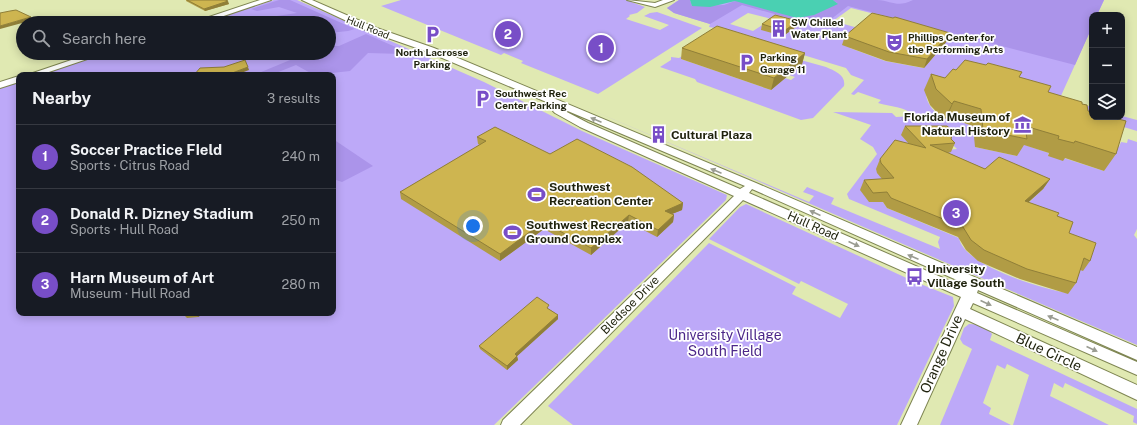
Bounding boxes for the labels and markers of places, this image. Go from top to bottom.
place label: SW Chilled Water Plant [791,16,847,40]
building icon: SW Chilled Water Plant [768,18,788,38]
pin: 2 [495,19,521,49]
parking icon: North Lacrosse Parking [422,25,442,45]
place label: Phillips Center for the Performing Arts [908,31,1003,55]
pin: 1 [588,33,614,63]
theatre icon: Phillips Center for the Performing Arts [885,33,905,53]
place label: North Lacrosse Parking [396,46,469,70]
place label: Parking Garage 11 [760,51,806,75]
parking icon: Parking Garage 11 [737,53,757,73]
place label: Southwest Rec Center Parking [495,87,567,111]
parking icon: Southwest Rec Center Parking [472,89,492,109]
place label: Florida Museum of Natural History [904,110,1010,138]
museum icon: Florida Museum of Natural History [1013,114,1033,134]
building icon: Cultural Plaza [648,125,668,145]
place label: Cultural Plaza [671,128,752,142]
place label: Southwest Recreation Center [549,180,653,208]
sports icon: Southwest Recreation Center [526,184,546,204]
pin: 3 [943,198,969,228]
place label: Southwest Recreation Ground Complex [526,218,653,246]
sports icon: Southwest Recreation Ground Complex [503,222,523,242]
place label: University Village South [927,262,1004,290]
bus stop icon: University Village South [904,266,924,286]

